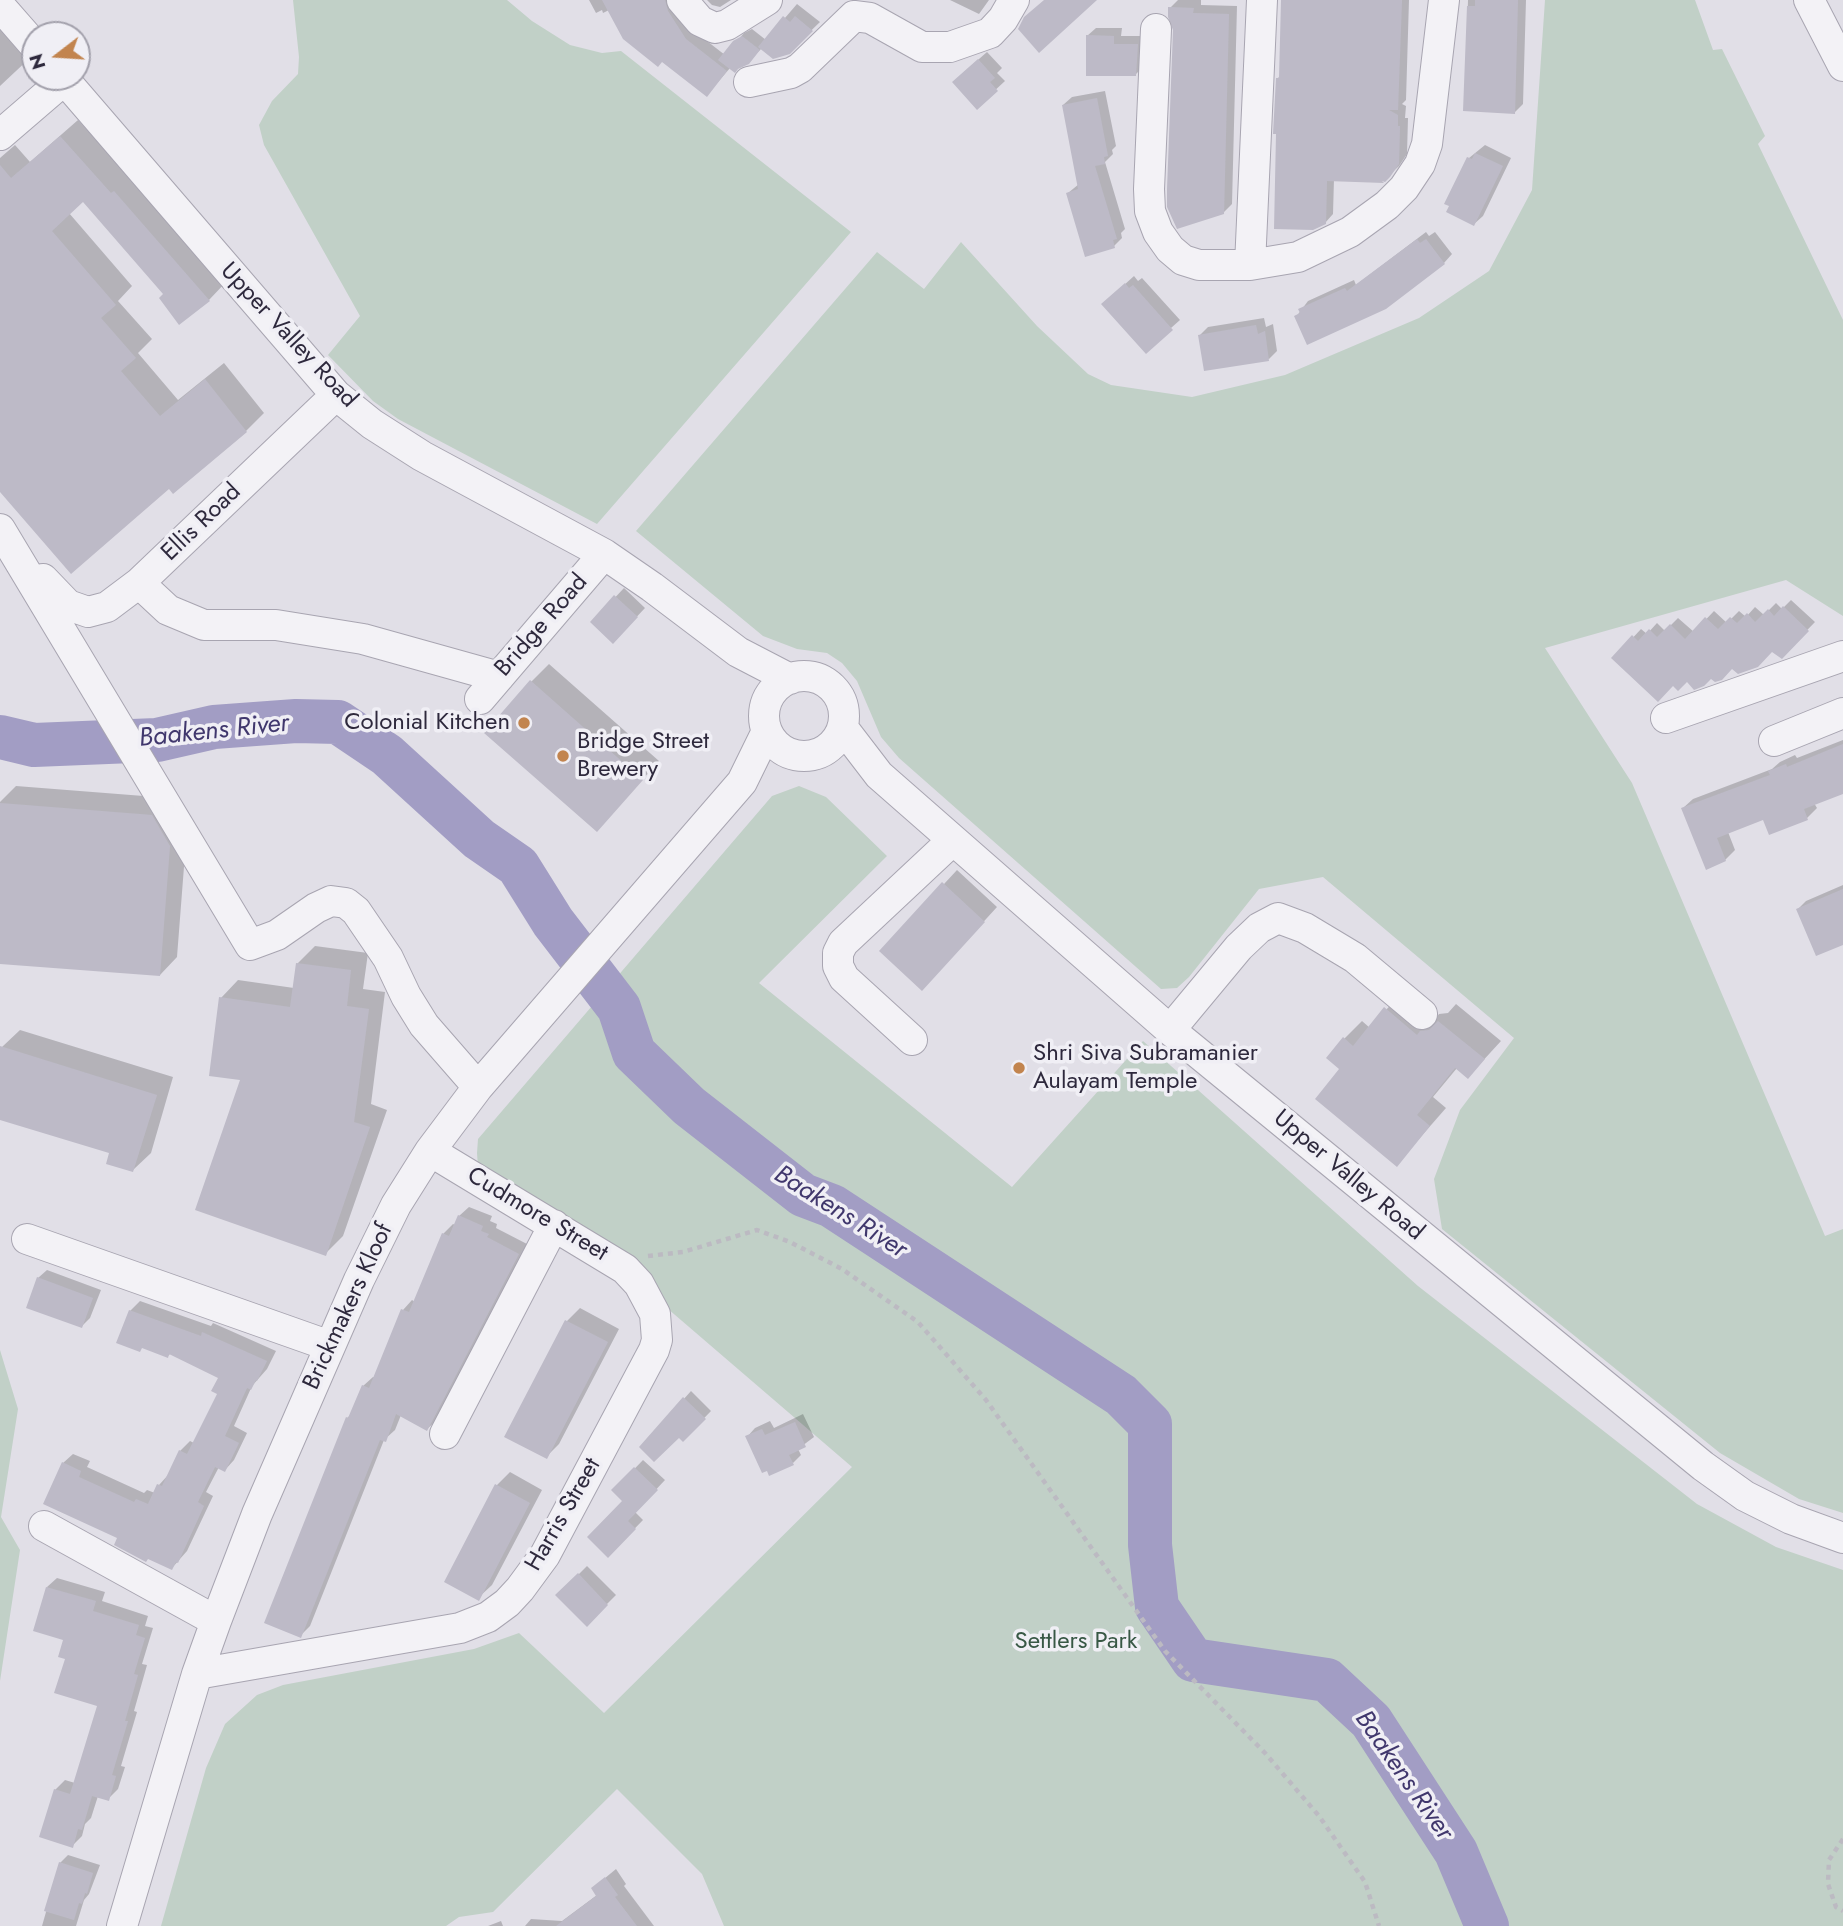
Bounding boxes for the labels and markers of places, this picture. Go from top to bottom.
place label: Colonial Kitchen [344,709,510,737]
marker: Colonial Kitchen [516,715,532,731]
place label: Bridge Street Brewery [577,728,709,784]
marker: Bridge Street Brewery [555,748,571,764]
place label: Shri Siva Subramanier Aulayam Temple [1033,1040,1258,1096]
marker: Shri Siva Subramanier Aulayam Temple [1011,1060,1027,1076]

